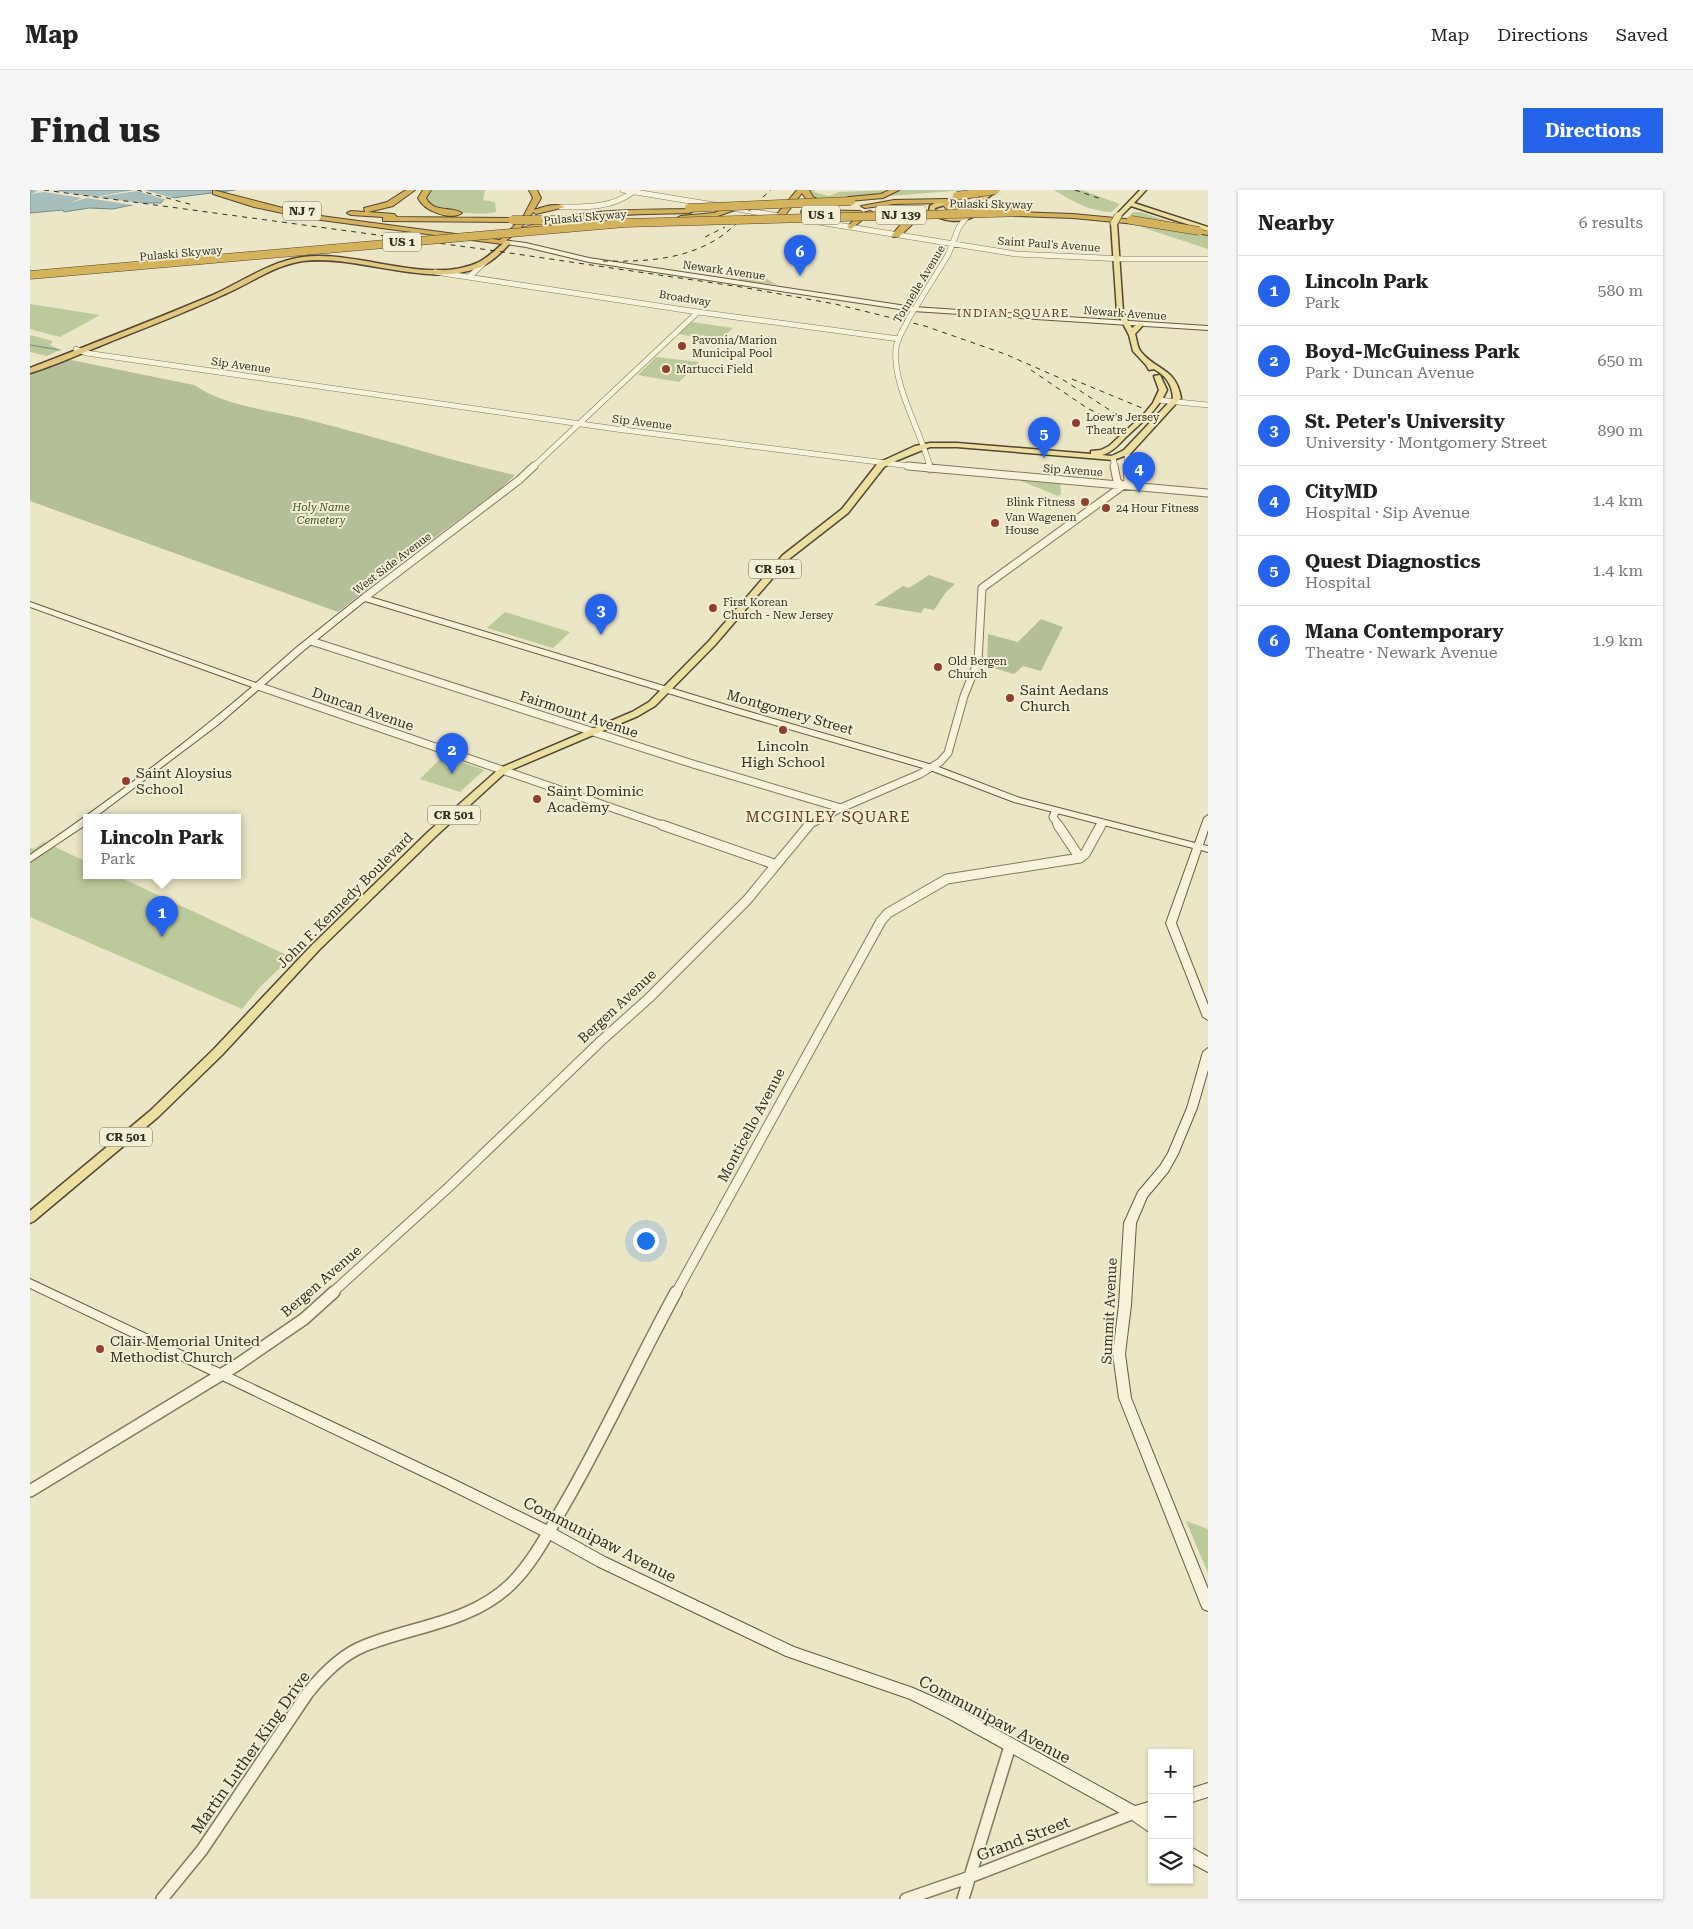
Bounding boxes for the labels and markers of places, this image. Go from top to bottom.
pin: 6 [784,235,816,276]
place label: Pavonia/Marion Municipal Pool [692,334,777,360]
marker: Pavonia/Marion Municipal Pool [676,340,688,352]
marker: Martucci Field [660,363,672,375]
place label: Martucci Field [676,363,753,376]
place label: Loew's Jersey Theatre [1086,411,1160,437]
pin: 5 [1028,417,1060,458]
marker: Loew's Jersey Theatre [1070,417,1082,429]
pin: 4 [1123,452,1155,493]
place label: Blink Fitness [1006,496,1075,509]
marker: Blink Fitness [1079,496,1091,508]
marker: 24 Hour Fitness [1100,502,1112,514]
place label: 24 Hour Fitness [1116,502,1199,515]
place label: Van Wagenen House [1005,511,1077,537]
marker: Van Wagenen House [989,517,1001,529]
pin: 3 [585,594,617,635]
place label: First Korean Church - New Jersey [723,596,834,622]
marker: First Korean Church - New Jersey [707,602,719,614]
place label: Old Bergen Church [948,655,1007,681]
marker: Old Bergen Church [932,661,944,673]
place label: Saint Aedans Church [1020,682,1109,714]
marker: Saint Aedans Church [1004,692,1016,704]
marker: Lincoln High School [777,724,789,736]
pin: 2 [436,733,468,774]
place label: Lincoln High School [741,738,826,770]
place label: Saint Aloysius School [136,765,232,797]
marker: Saint Aloysius School [120,775,132,787]
place label: Saint Dominic Academy [547,783,644,815]
marker: Saint Dominic Academy [531,793,543,805]
pin: 1 [146,896,178,937]
place label: Clair Memorial United Methodist Church [110,1333,260,1365]
marker: Clair Memorial United Methodist Church [94,1343,106,1355]

